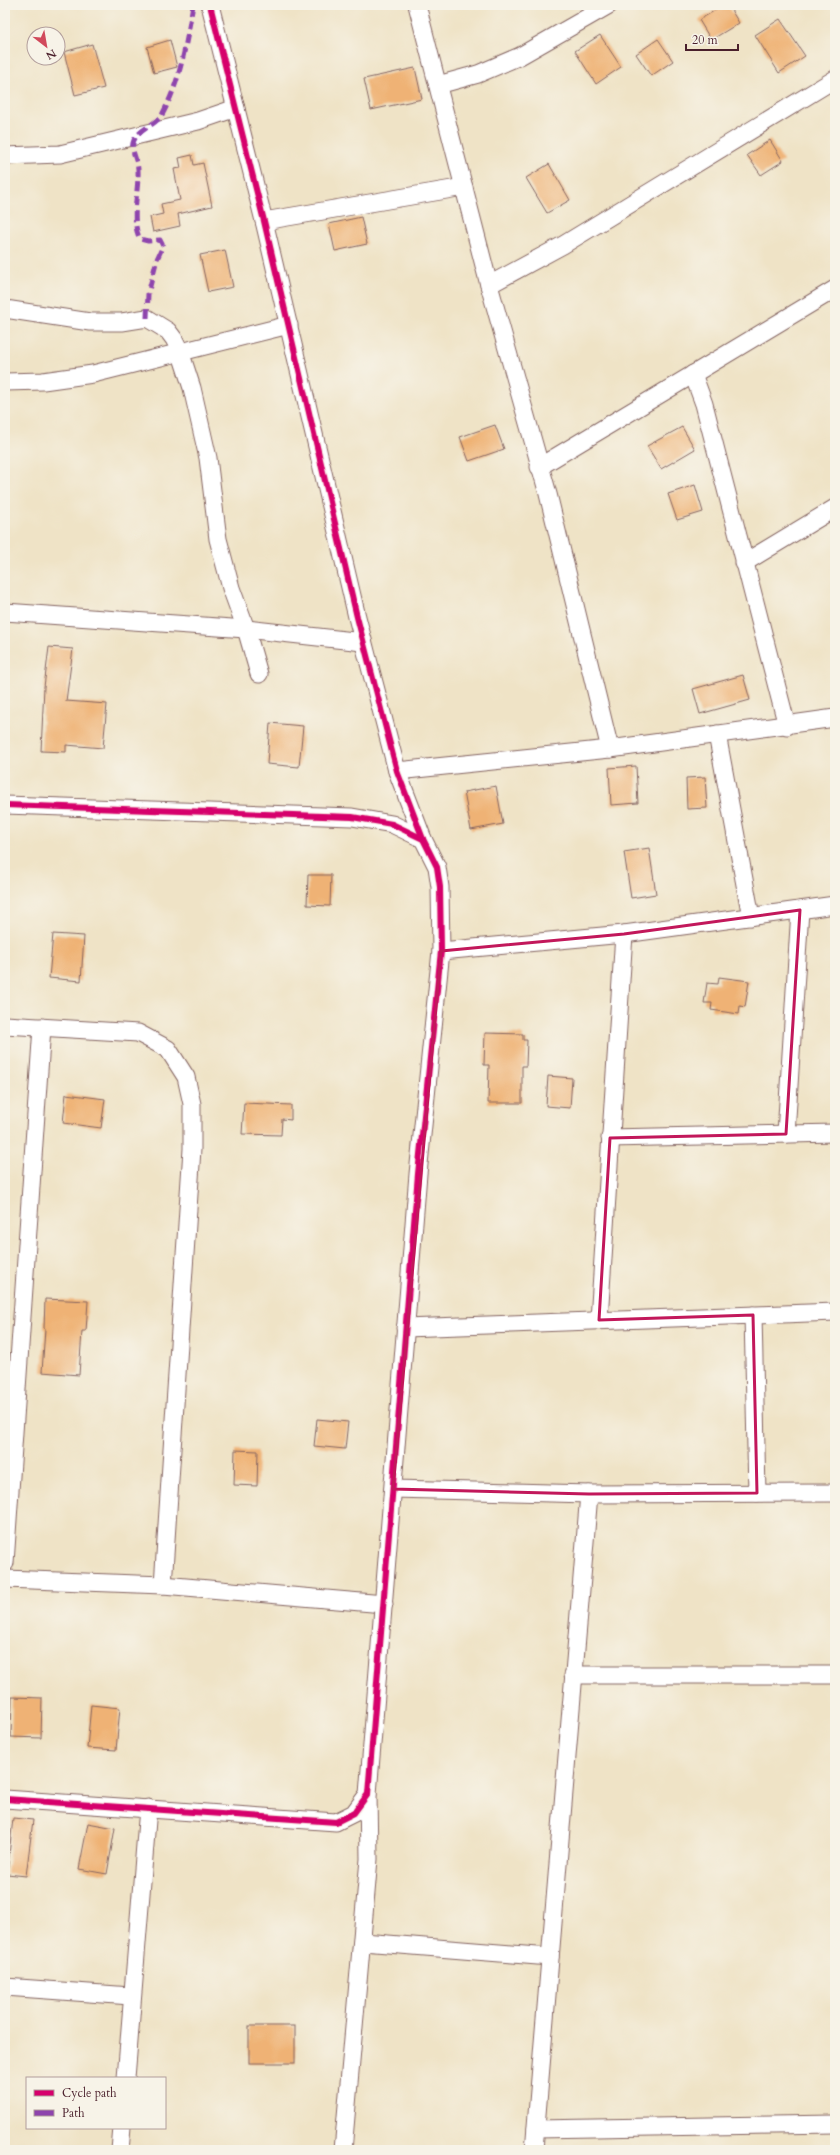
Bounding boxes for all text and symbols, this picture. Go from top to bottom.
north arrow [26,26,66,66]
scale bar [686,26,738,52]
text: 20 m [692,32,719,48]
text: N [43,45,59,63]
legend [26,2077,166,2129]
text: Cycle path [62,2085,117,2101]
text: Path [62,2105,85,2121]

